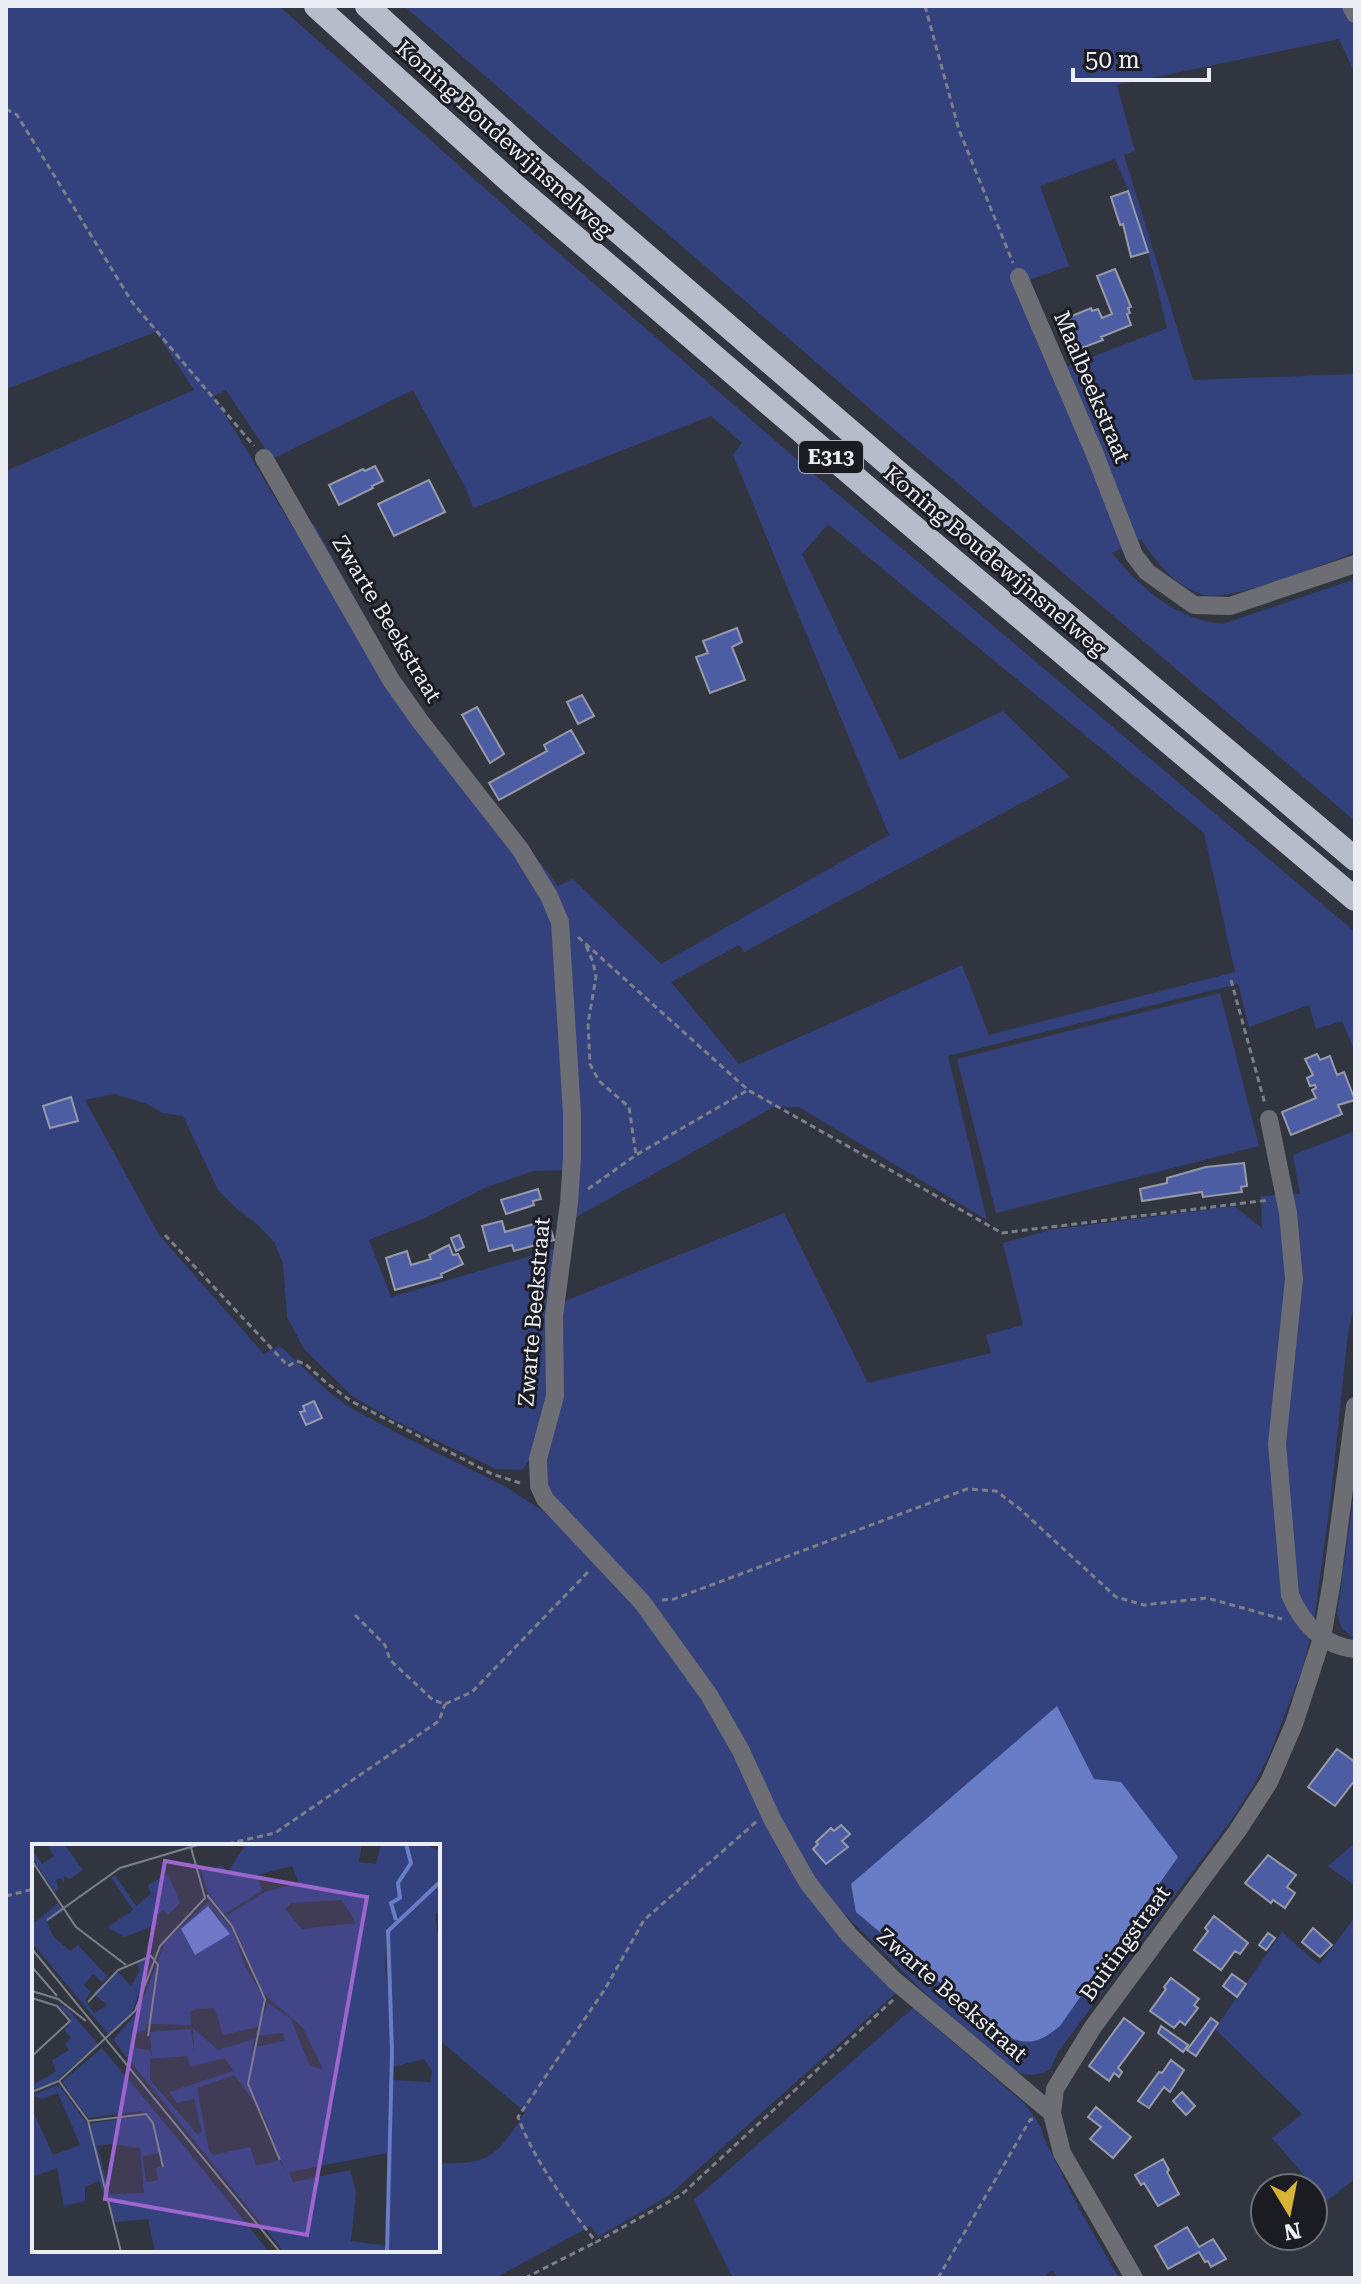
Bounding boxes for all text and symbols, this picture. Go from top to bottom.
scale bar [1073,32,1209,82]
street label: Koning Boudewijnsnelweg [391,35,618,243]
text: 50 m [1085,46,1140,74]
street label: Maalbeekstraat [1049,307,1135,467]
road number: E313 [799,441,863,473]
street label: Koning Boudewijnsnelweg [879,461,1111,662]
street label: Zwarte Beekstraat [327,531,447,707]
street label: Zwarte Beekstraat [513,1216,555,1408]
inset map [32,1844,440,2252]
street label: Buitingstraat [1075,1881,1175,2005]
street label: Zwarte Beekstraat [872,1923,1032,2067]
north arrow [1249,2172,1329,2252]
text: N [1282,2217,1303,2245]

